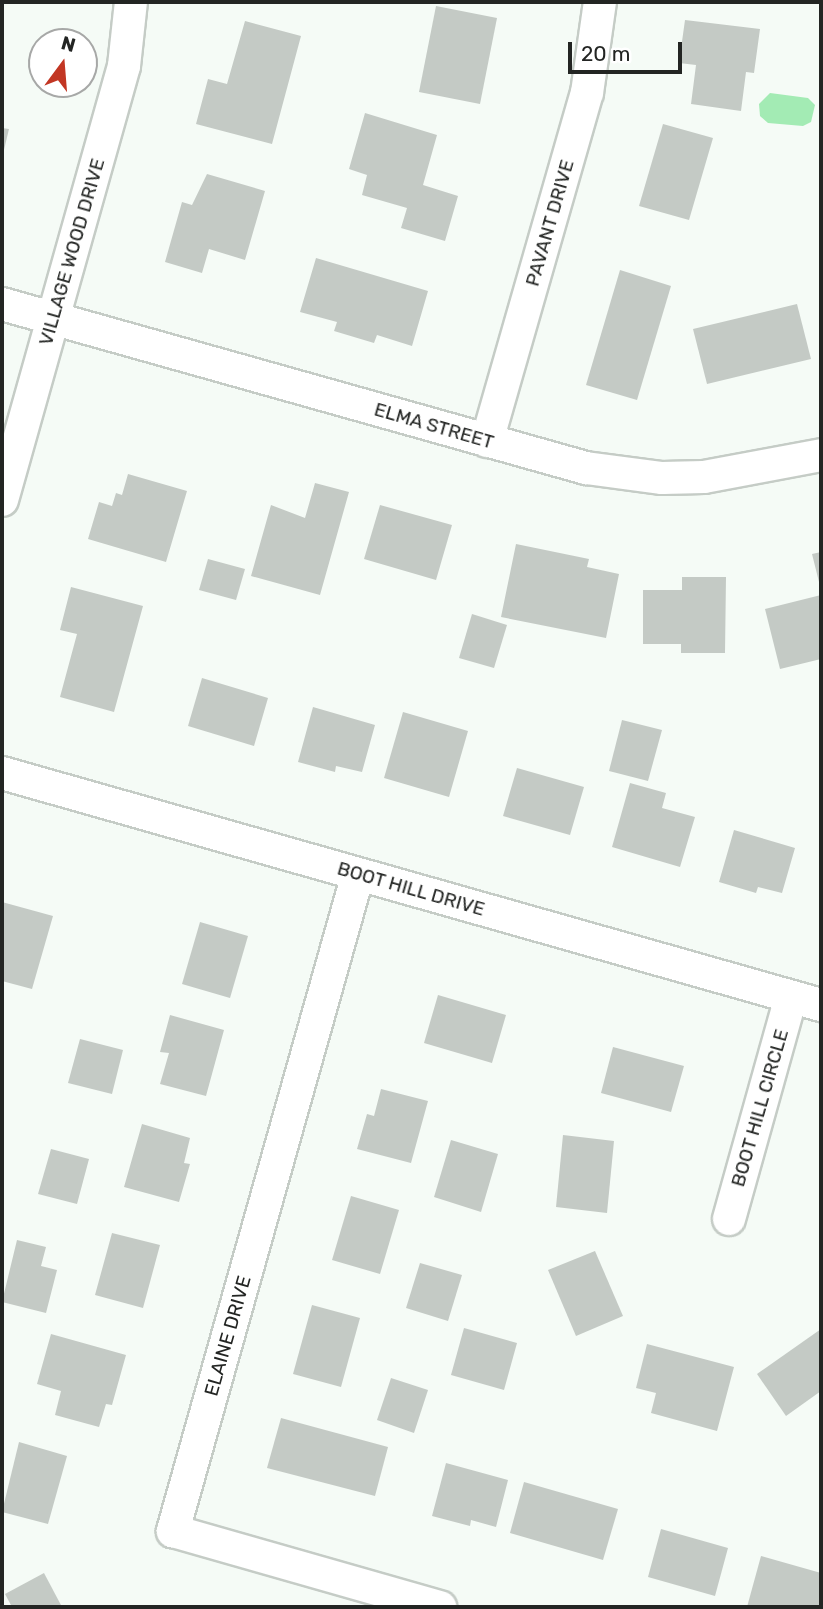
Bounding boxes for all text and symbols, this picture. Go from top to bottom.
north arrow [28,28,98,98]
scale bar [571,28,685,72]
text: N [59,31,78,57]
text: 20 m [581,41,630,66]
street label: VILLAGE WOOD DRIVE [34,156,110,348]
street label: PAVANT DRIVE [521,157,579,289]
street label: ELMA STREET [371,398,497,454]
street label: BOOT HILL DRIVE [334,857,488,921]
street label: BOOT HILL CIRCLE [726,1026,794,1190]
street label: ELAINE DRIVE [200,1273,256,1399]

